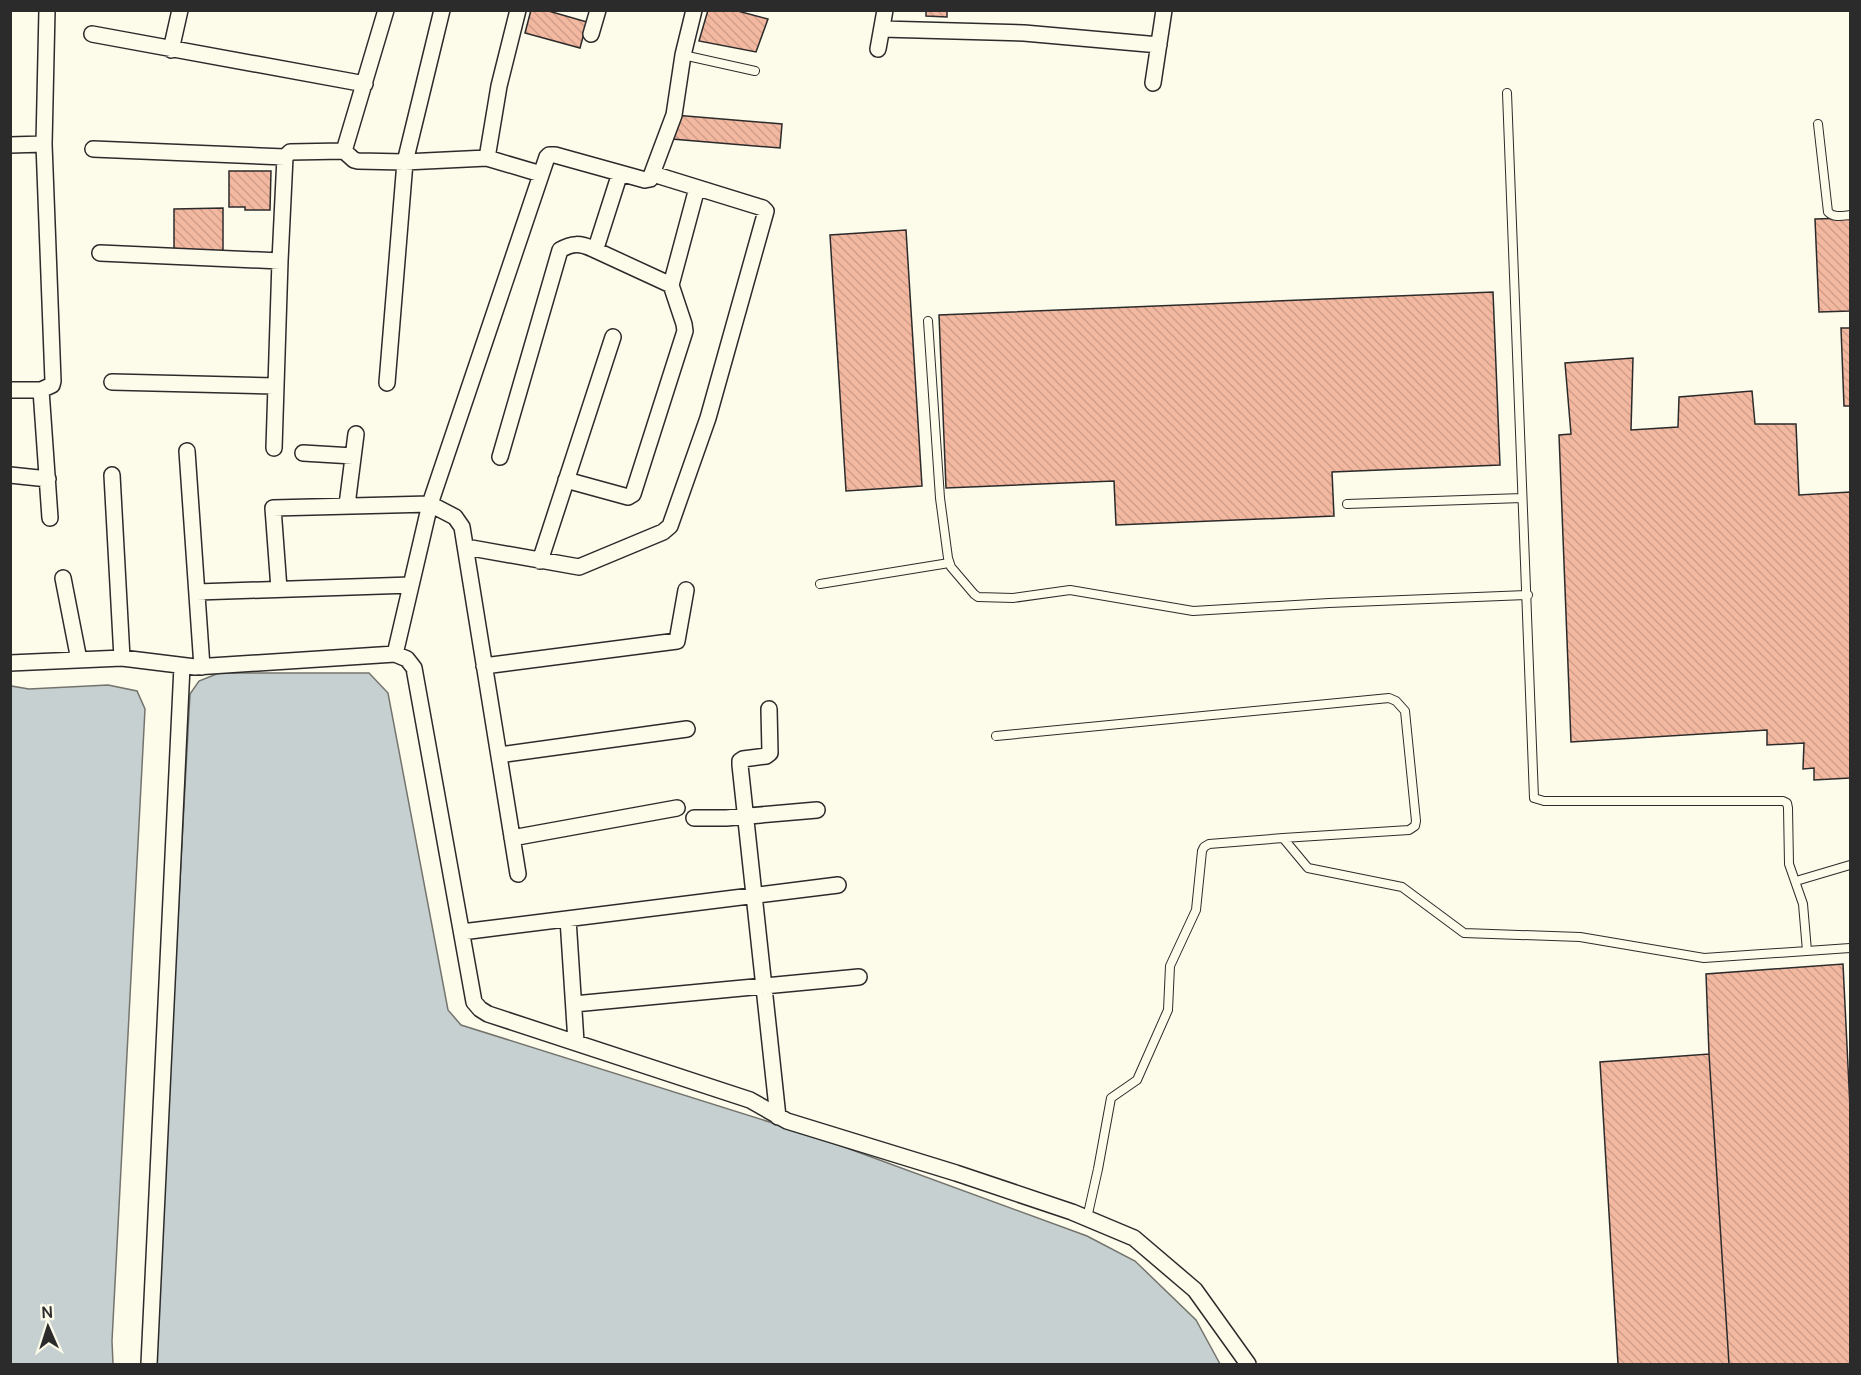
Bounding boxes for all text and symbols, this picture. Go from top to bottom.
north arrow [18,1297,78,1357]
text: N [41,1301,54,1323]

